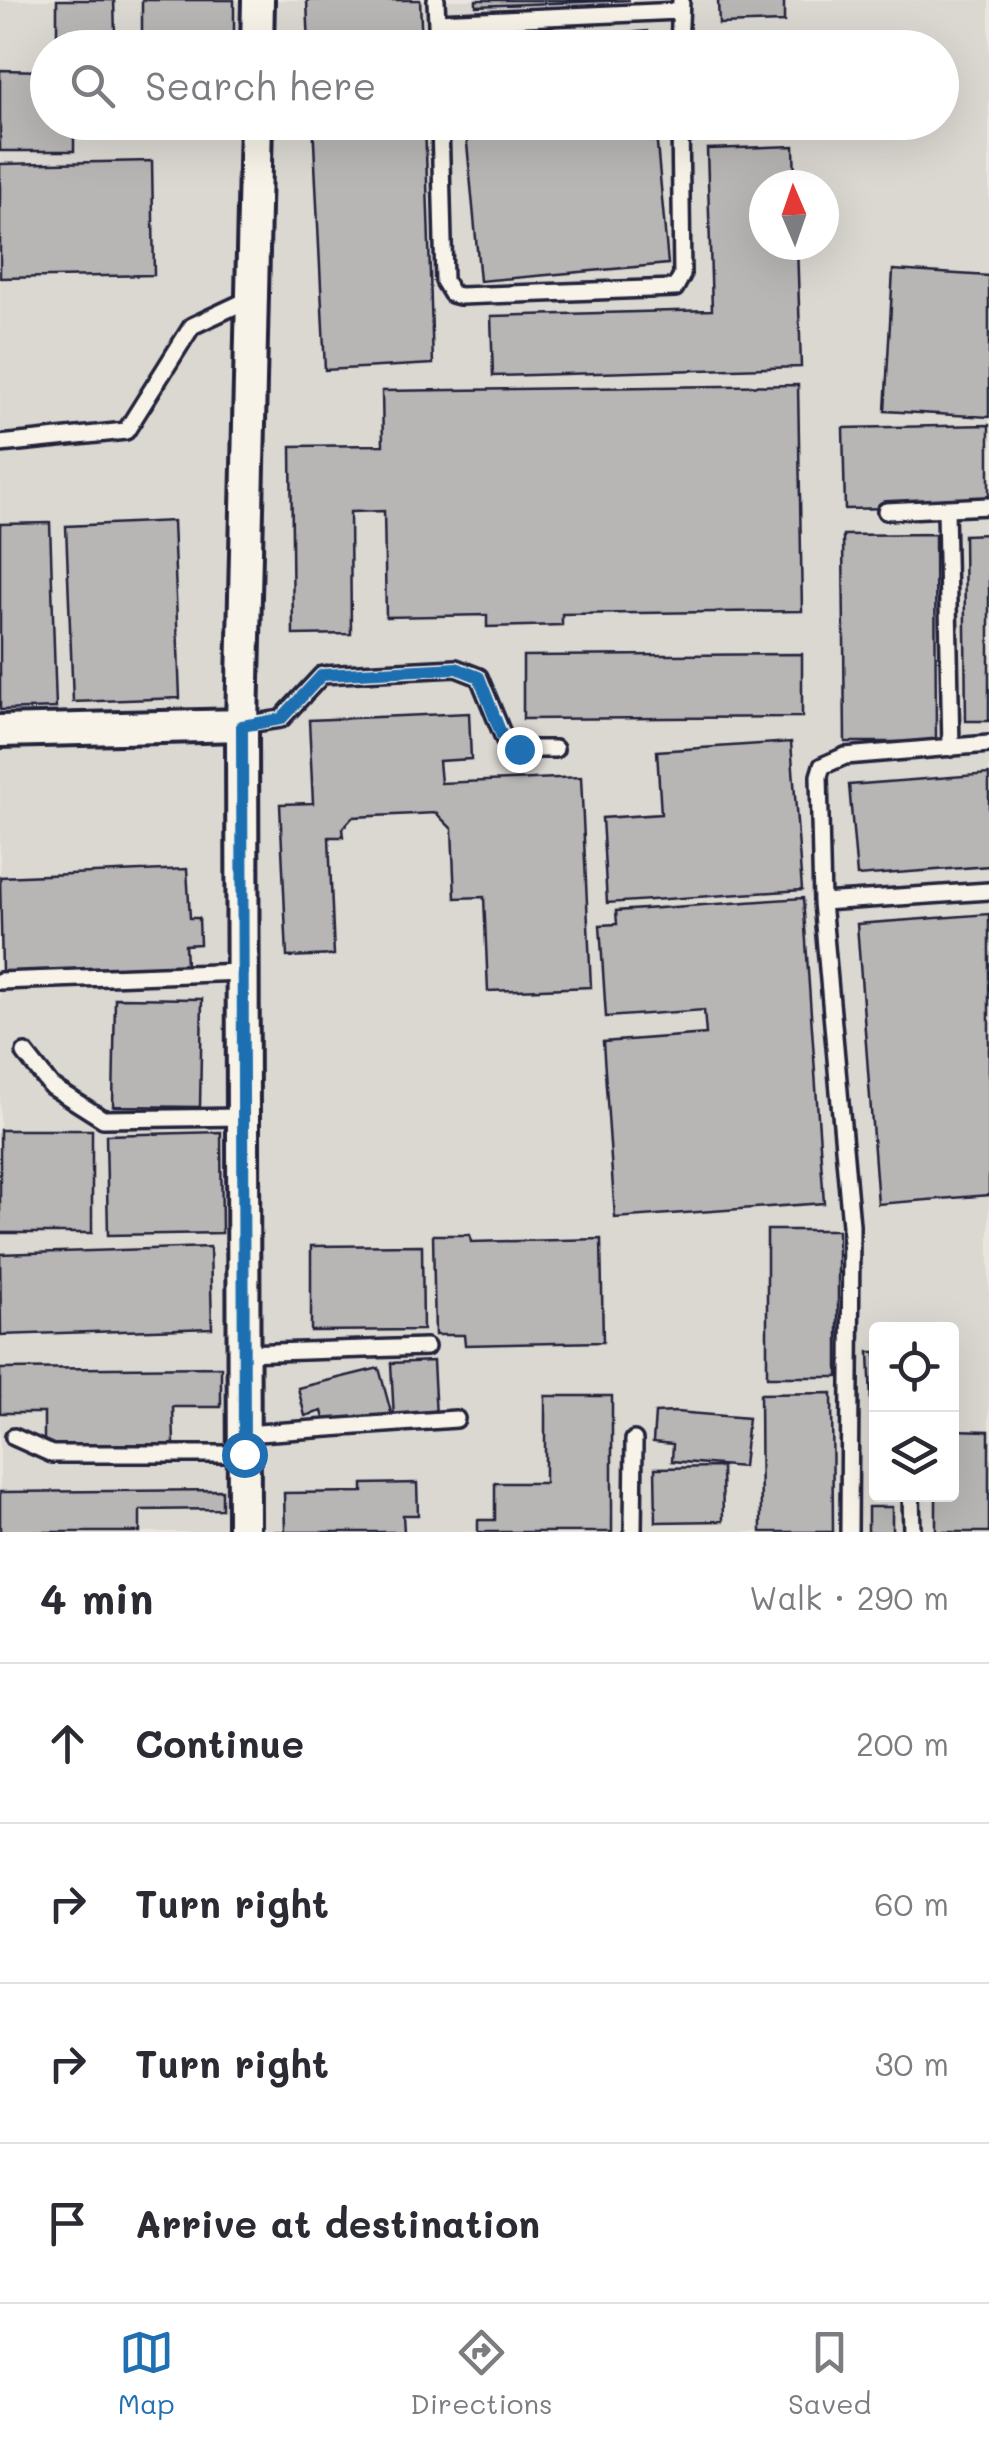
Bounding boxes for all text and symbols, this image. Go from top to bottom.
search box [30,30,959,140]
icon: search [65,58,120,113]
text: Search here [145,60,376,110]
north arrow [749,170,839,260]
route end [497,727,543,773]
map controls [869,1322,959,1502]
button: locate [869,1322,959,1412]
button: layers [869,1412,959,1502]
route start [222,1432,268,1478]
text: 4 min [40,1570,153,1625]
text: Walk · 290 m [749,1576,949,1618]
icon: ahead [40,1716,95,1771]
text: Continue [135,1718,304,1768]
text: 200 m [856,1722,949,1764]
icon: right [40,1876,95,1931]
text: Turn right [135,1878,329,1928]
text: 60 m [874,1882,949,1924]
icon: right [40,2036,95,2091]
text: Turn right [135,2038,329,2088]
text: 30 m [875,2042,949,2084]
icon: arrive [40,2196,95,2251]
text: Arrive at destination [135,2198,540,2248]
tab: Map [118,2325,175,2421]
tab: Directions [410,2325,553,2421]
tab: Saved [788,2325,871,2421]

